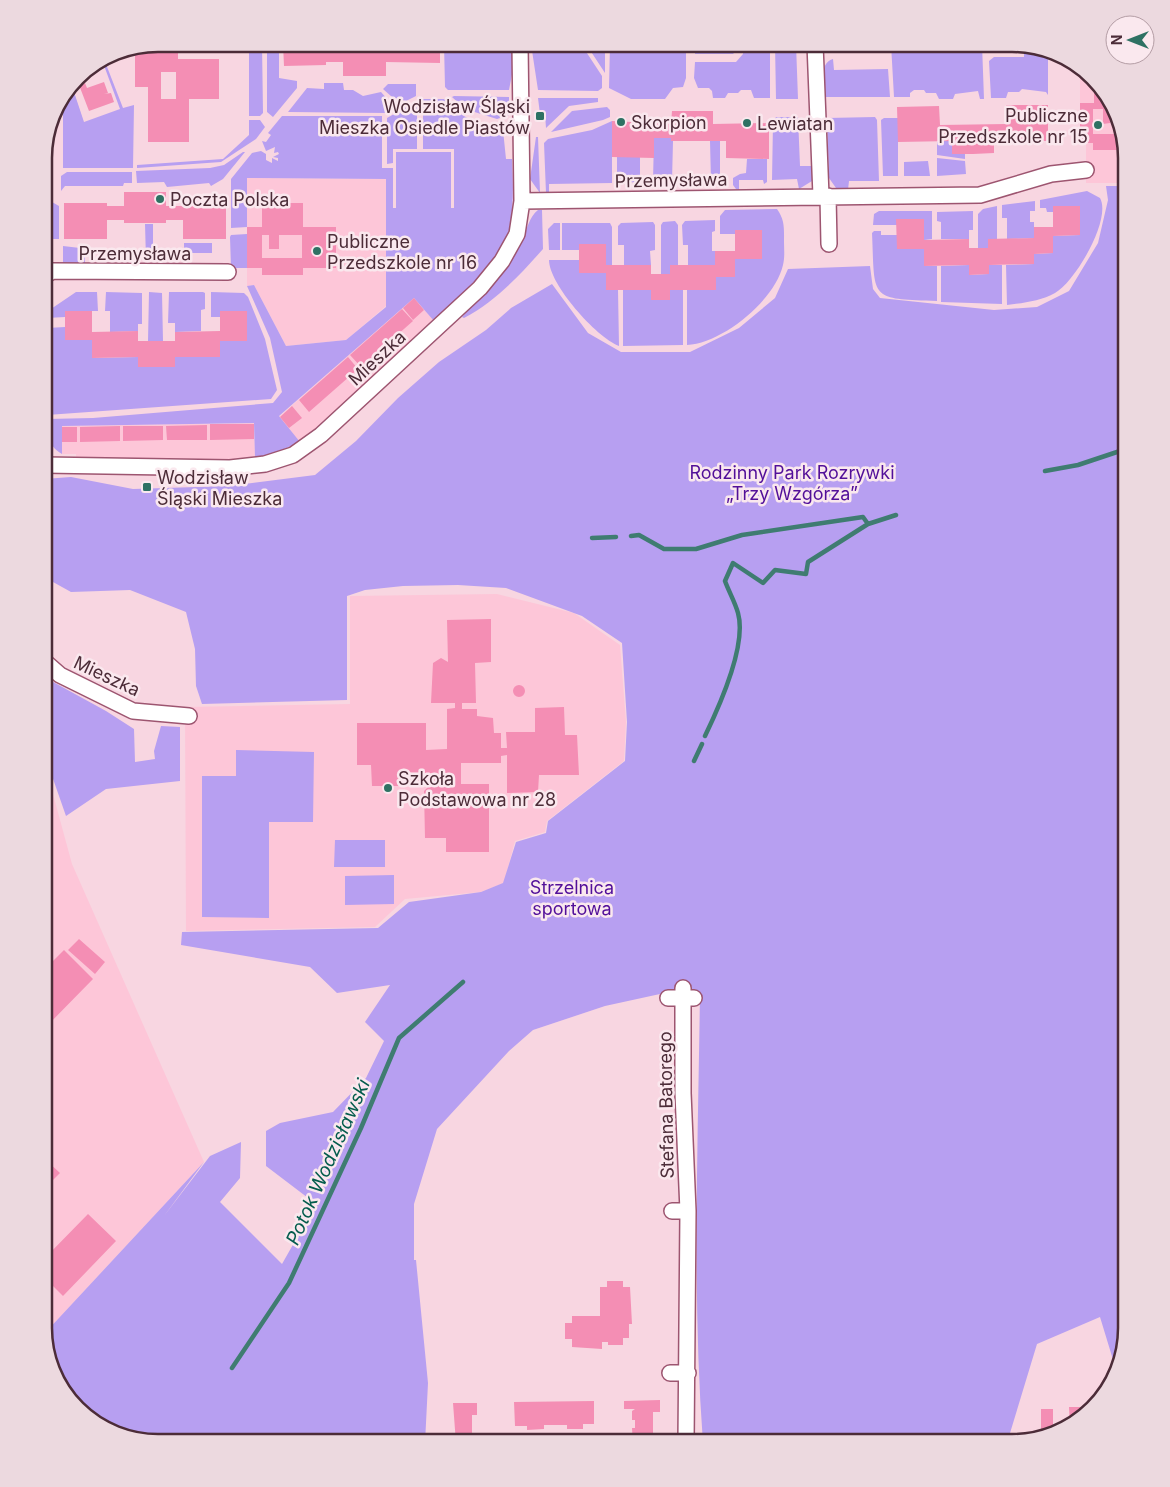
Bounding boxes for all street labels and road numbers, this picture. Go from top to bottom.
street label: Przemysława [614,169,728,191]
street label: Przemysława [79,243,191,264]
street label: Mieszka [344,326,410,390]
street label: Mieszka [71,652,143,700]
street label: Stefana Batorego [654,1031,678,1179]

